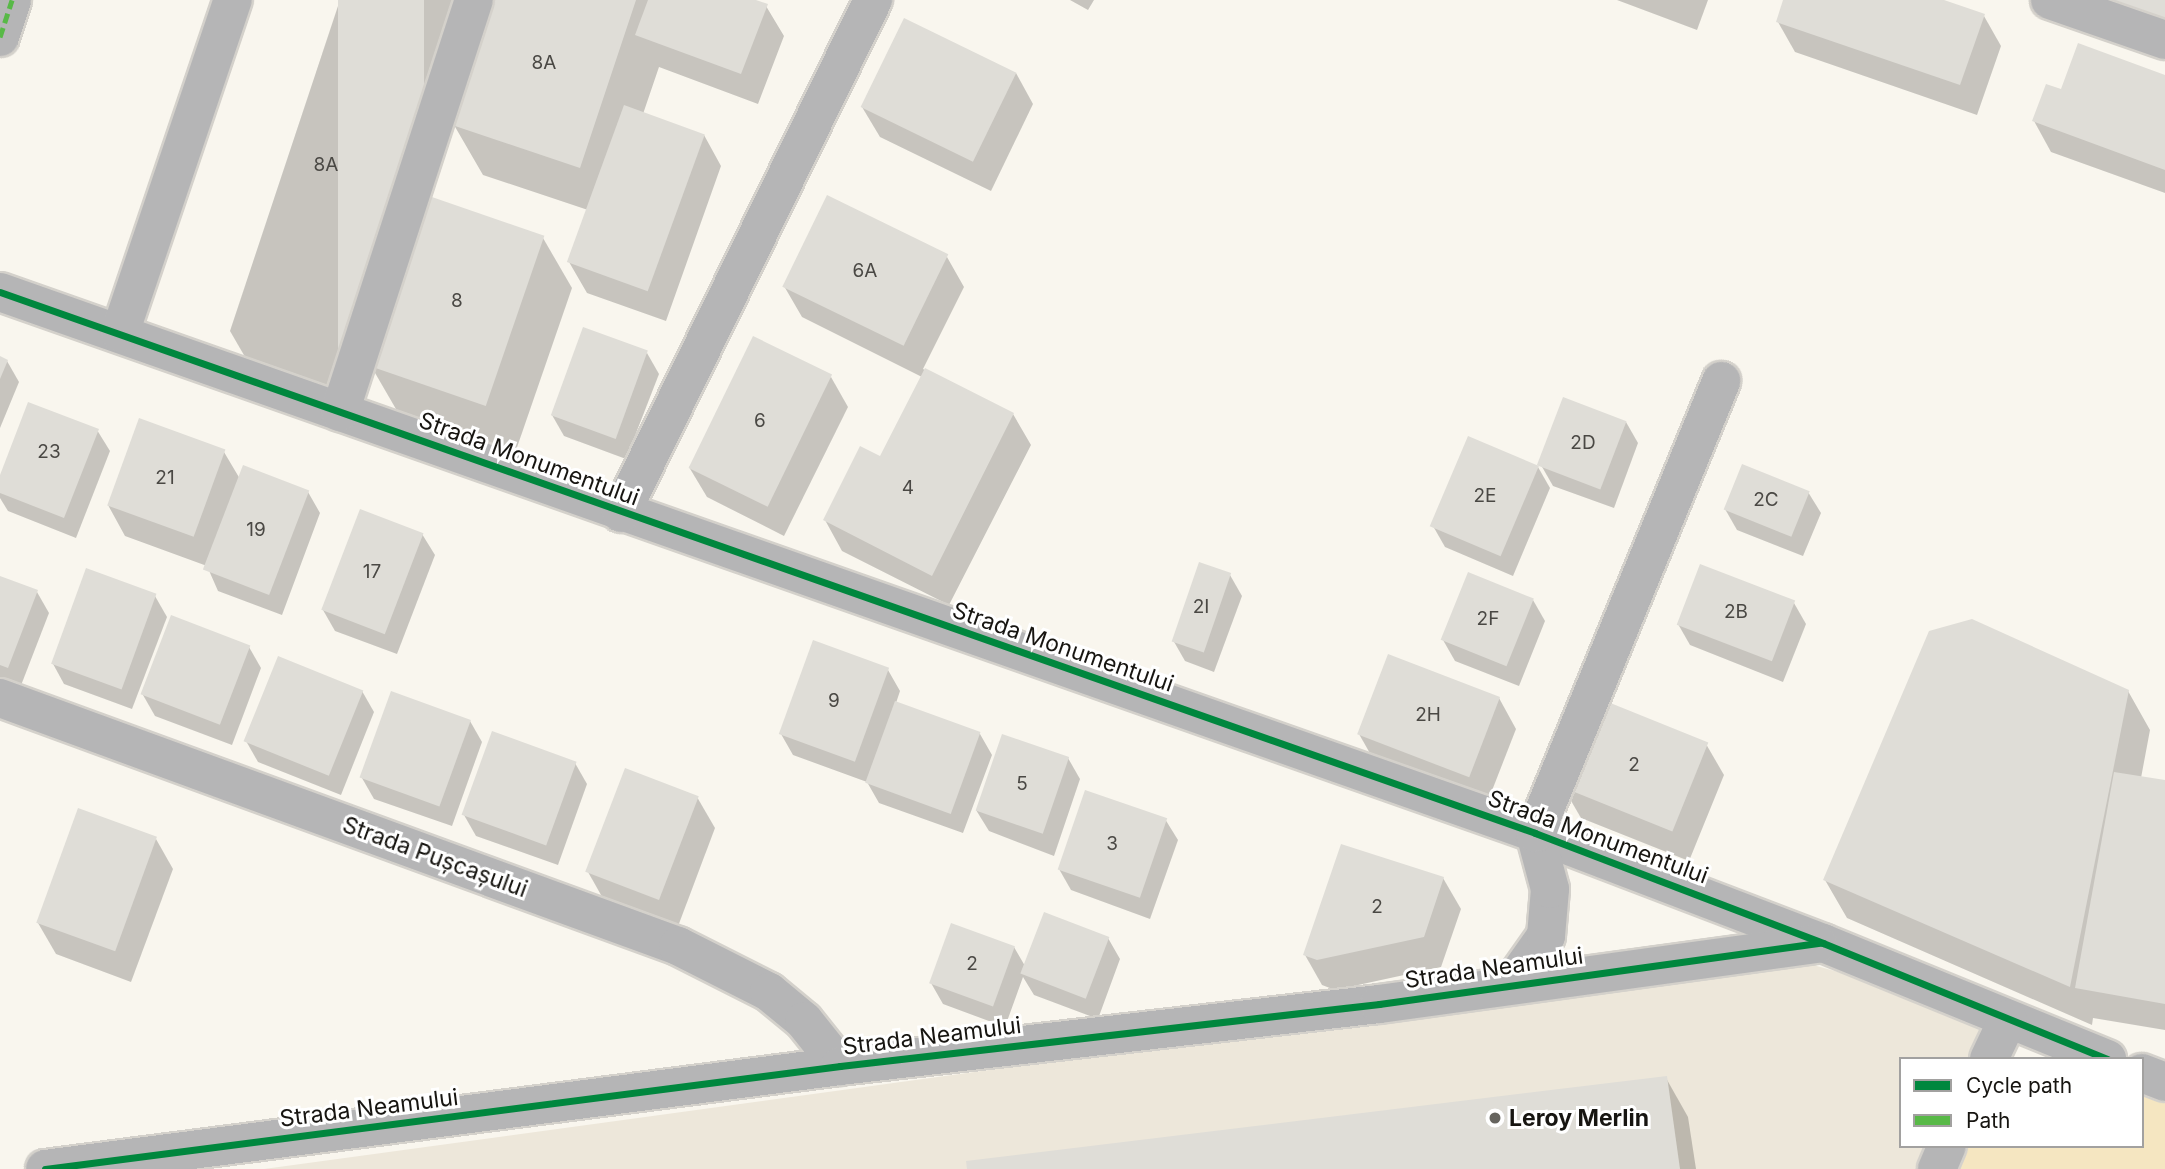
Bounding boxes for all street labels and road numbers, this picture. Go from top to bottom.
street label: Strada Monumentului [415,406,643,512]
street label: Strada Monumentului [949,596,1177,698]
street label: Strada Monumentului [1484,784,1712,890]
street label: Strada Pușcașului [339,811,531,903]
street label: Strada Neamului [1403,942,1585,994]
street label: Strada Neamului [841,1011,1023,1061]
street label: Strada Neamului [278,1083,460,1133]

